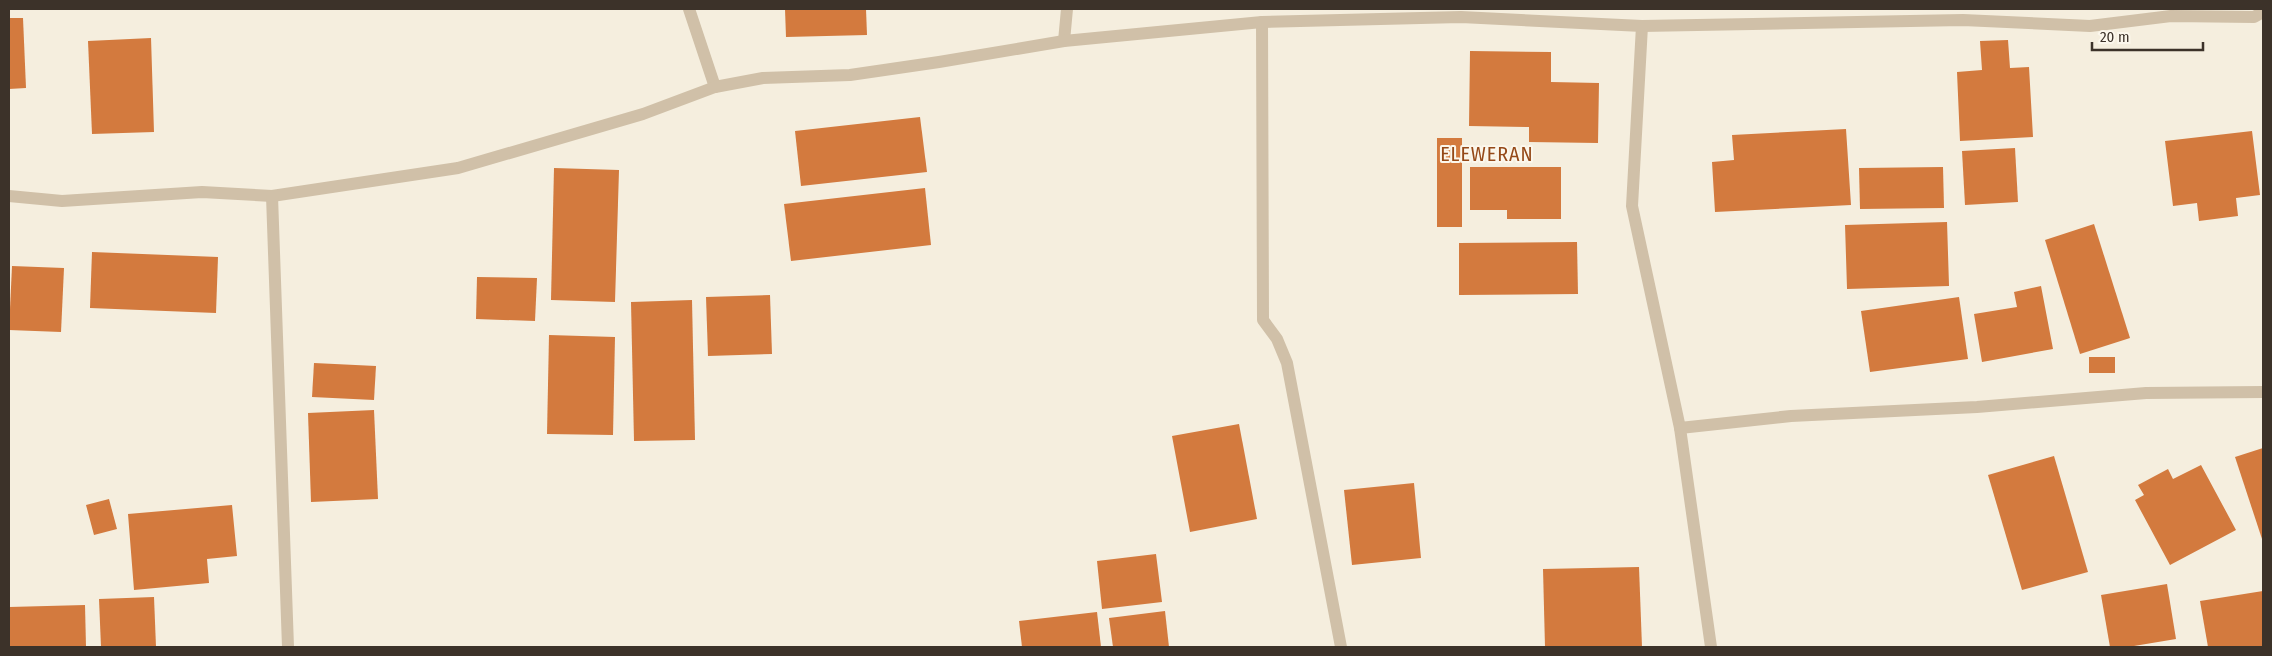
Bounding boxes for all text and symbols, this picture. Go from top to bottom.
scale bar [2092,20,2203,52]
text: 20 m [2100,28,2130,46]
district label: ELEWERAN [1440,142,1534,166]

